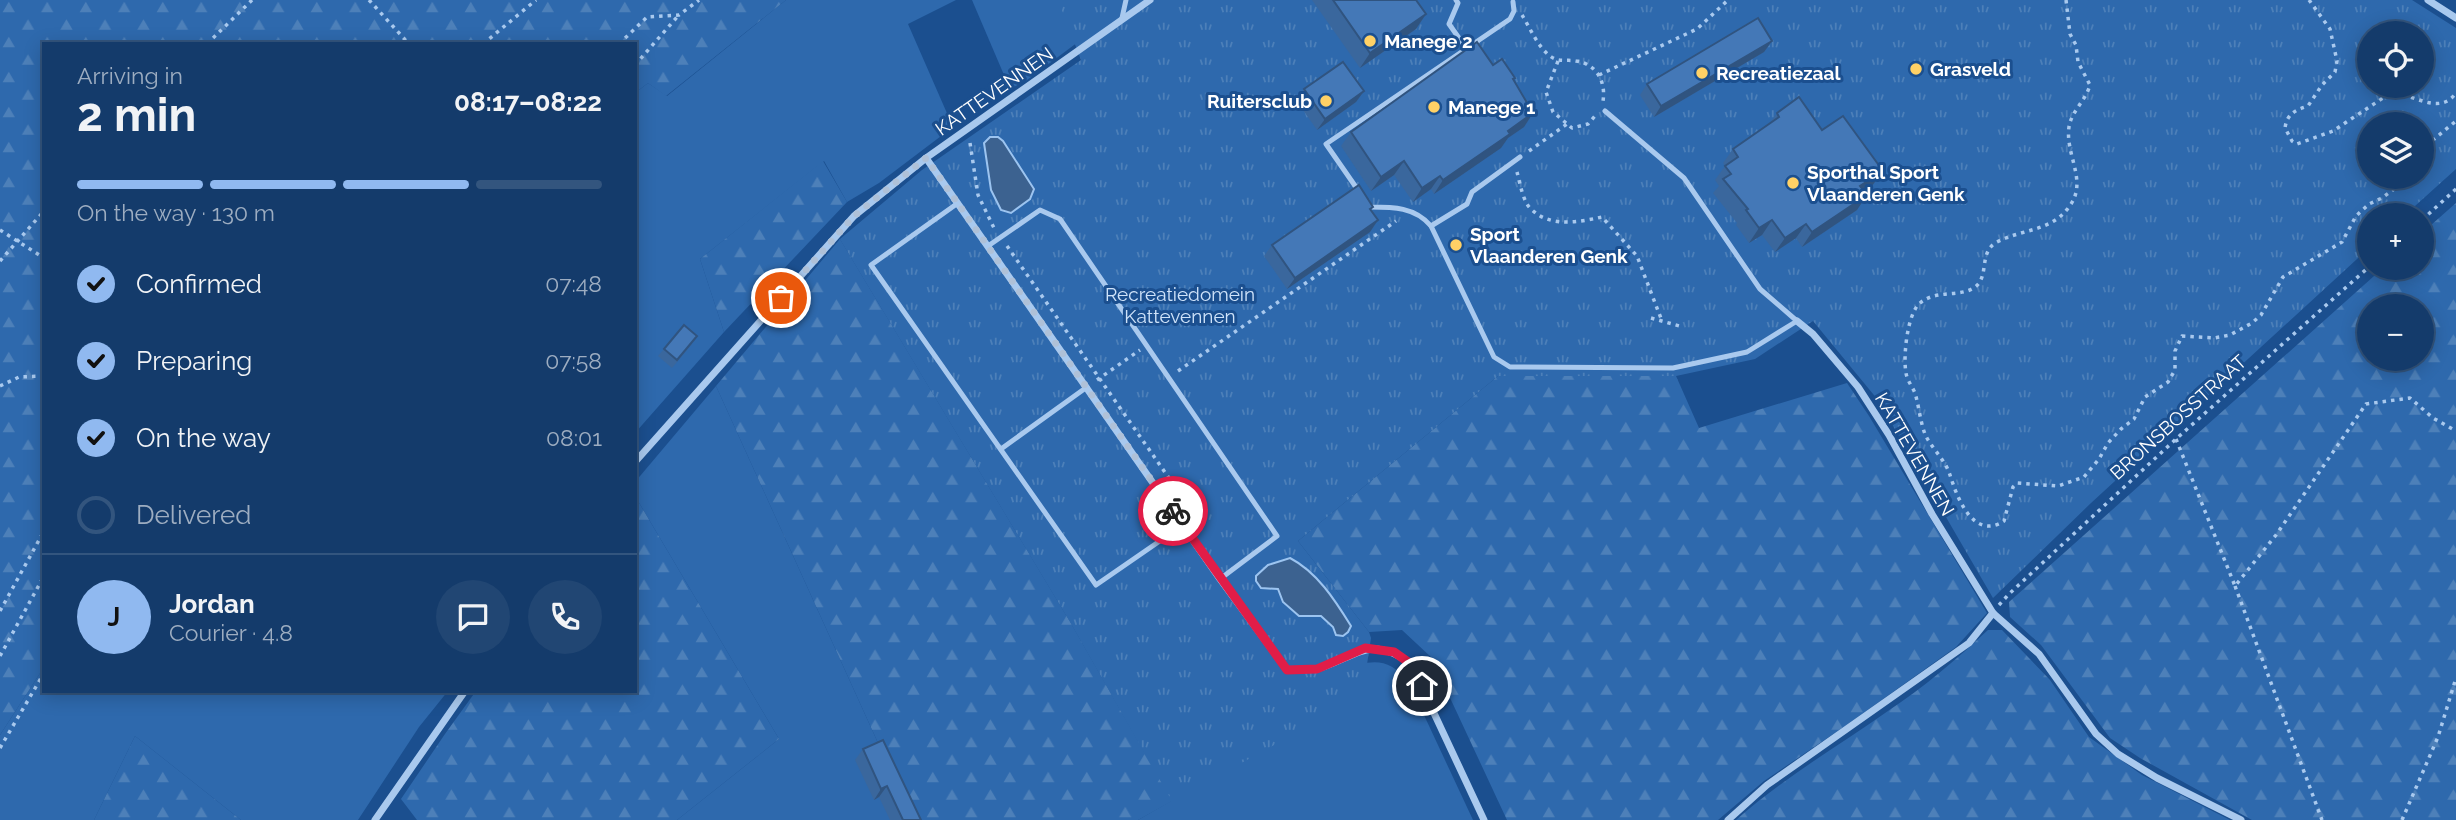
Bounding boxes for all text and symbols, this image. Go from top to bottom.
map controls [2357,21,2434,371]
button: locate [2357,21,2434,98]
place label: Manege 2 [1384,30,1473,52]
marker: Manege 2 [1362,33,1378,49]
street label: KATTEVENNEN [931,42,1057,140]
place label: Grasveld [1930,58,2011,80]
marker: Grasveld [1908,61,1924,77]
text: Arriving in [77,62,183,89]
place label: Recreatiezaal [1716,62,1841,84]
marker: Recreatiezaal [1694,65,1710,81]
text: 08:17–08:22 [454,87,602,117]
text: 2 min [77,88,196,142]
place label: Ruitersclub [1207,90,1312,112]
marker: Ruitersclub [1318,93,1334,109]
place label: Manege 1 [1448,96,1535,118]
marker: Manege 1 [1426,99,1442,115]
button: layers [2357,112,2434,189]
place label: Sporthal Sport Vlaanderen Genk [1807,161,1965,205]
marker: Sporthal Sport Vlaanderen Genk [1785,175,1801,191]
text: On the way · 130 m [77,199,275,226]
button: + [2357,203,2434,280]
place label: Sport Vlaanderen Genk [1470,223,1628,267]
marker: Sport Vlaanderen Genk [1448,237,1464,253]
icon: check [77,265,115,303]
pin [751,268,811,328]
text: Confirmed [136,269,262,299]
text: 07:48 [545,270,602,297]
icon: bag [762,279,800,317]
park label: Recreatiedomein Kattevennen [1105,283,1255,327]
button: − [2357,294,2434,371]
icon: check [77,342,115,380]
text: Preparing [136,346,252,376]
text: 07:58 [545,347,602,374]
street label: BRONSBOSSTRAAT [2105,350,2251,484]
street label: KATTEVENNEN [1871,388,1959,520]
icon: check [77,419,115,457]
text: On the way [136,423,271,453]
text: 08:01 [546,424,602,451]
courier [1138,476,1208,546]
icon: bike [1154,492,1192,530]
text: Delivered [136,500,251,530]
button: chat [436,580,510,654]
button: phone [528,580,602,654]
text: Jordan [169,589,255,619]
text: J [108,602,120,632]
text: Courier · 4.8 [169,619,293,646]
pin [1392,656,1452,716]
icon: home [1403,667,1441,705]

